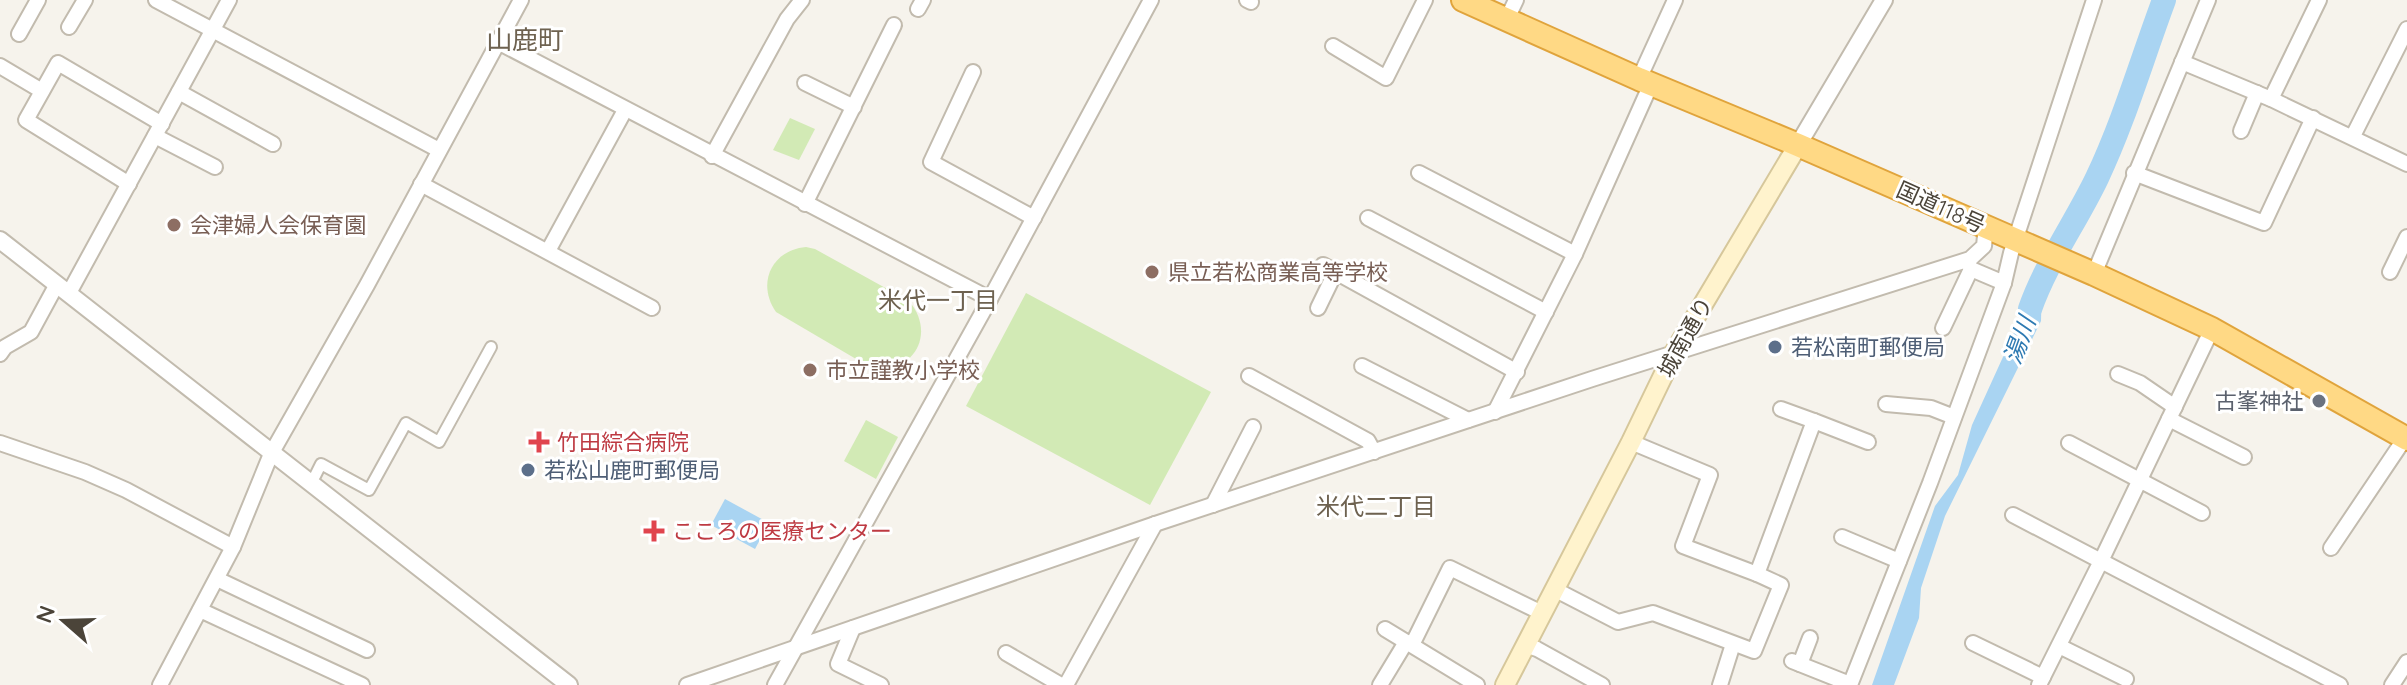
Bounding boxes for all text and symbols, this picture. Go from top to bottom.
district label: 山鹿町 [486,23,564,56]
street label: 国道118号 [1892,175,1990,239]
place label: 会津婦人会保育園 [190,211,366,239]
marker: 会津婦人会保育園 [165,216,183,234]
place label: 県立若松商業高等学校 [1168,258,1388,286]
marker: 県立若松商業高等学校 [1143,263,1161,281]
district label: 米代一丁目 [878,285,998,315]
street label: 城南通り [1651,292,1719,382]
water label: 湯川 [1997,309,2042,368]
place label: 若松南町郵便局 [1791,333,1945,361]
marker: 若松南町郵便局 [1766,338,1784,356]
place label: 市立謹教小学校 [826,356,980,384]
marker: 市立謹教小学校 [801,361,819,379]
place label: 古峯神社 [2215,387,2303,415]
marker: 古峯神社 [2310,392,2328,410]
place label: 竹田綜合病院 [557,428,689,456]
marker: 竹田綜合病院 [528,431,550,453]
place label: 若松山鹿町郵便局 [544,456,720,484]
marker: 若松山鹿町郵便局 [519,461,537,479]
district label: 米代二丁目 [1316,491,1436,521]
place label: こころの医療センター [672,517,892,545]
marker: こころの医療センター [643,520,665,542]
north arrow [24,581,104,661]
text: N [29,602,61,627]

